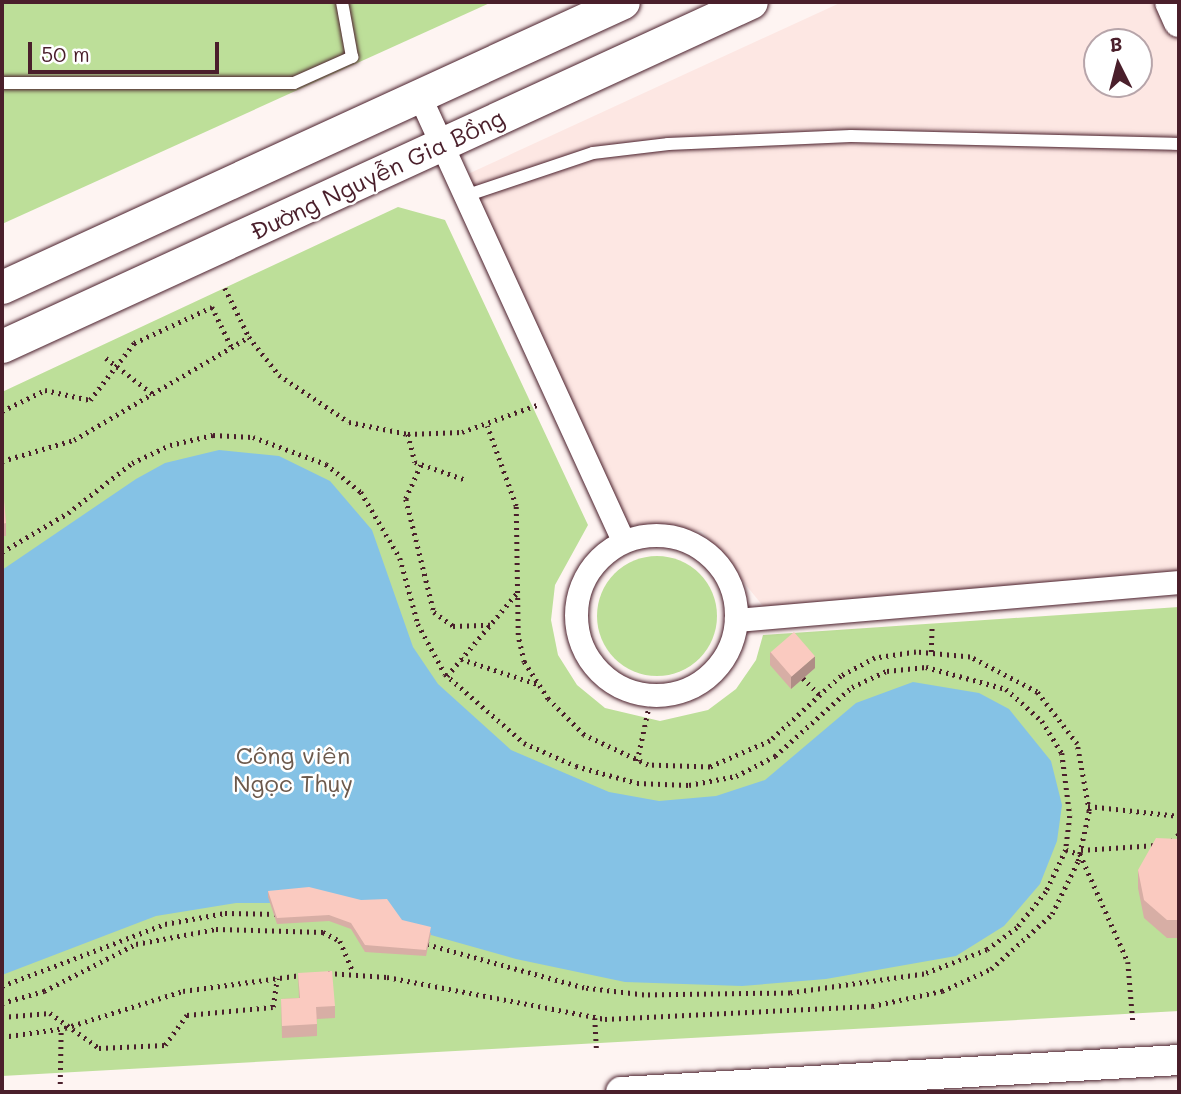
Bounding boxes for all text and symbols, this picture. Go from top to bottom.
scale bar [32,28,222,72]
north arrow [1083,28,1153,98]
text: B [1108,31,1124,57]
text: 50 m [41,40,90,67]
street label: Đường Nguyễn Gia Bồng [245,102,509,246]
park label: Công viên Ngọc Thụy [233,741,353,797]

